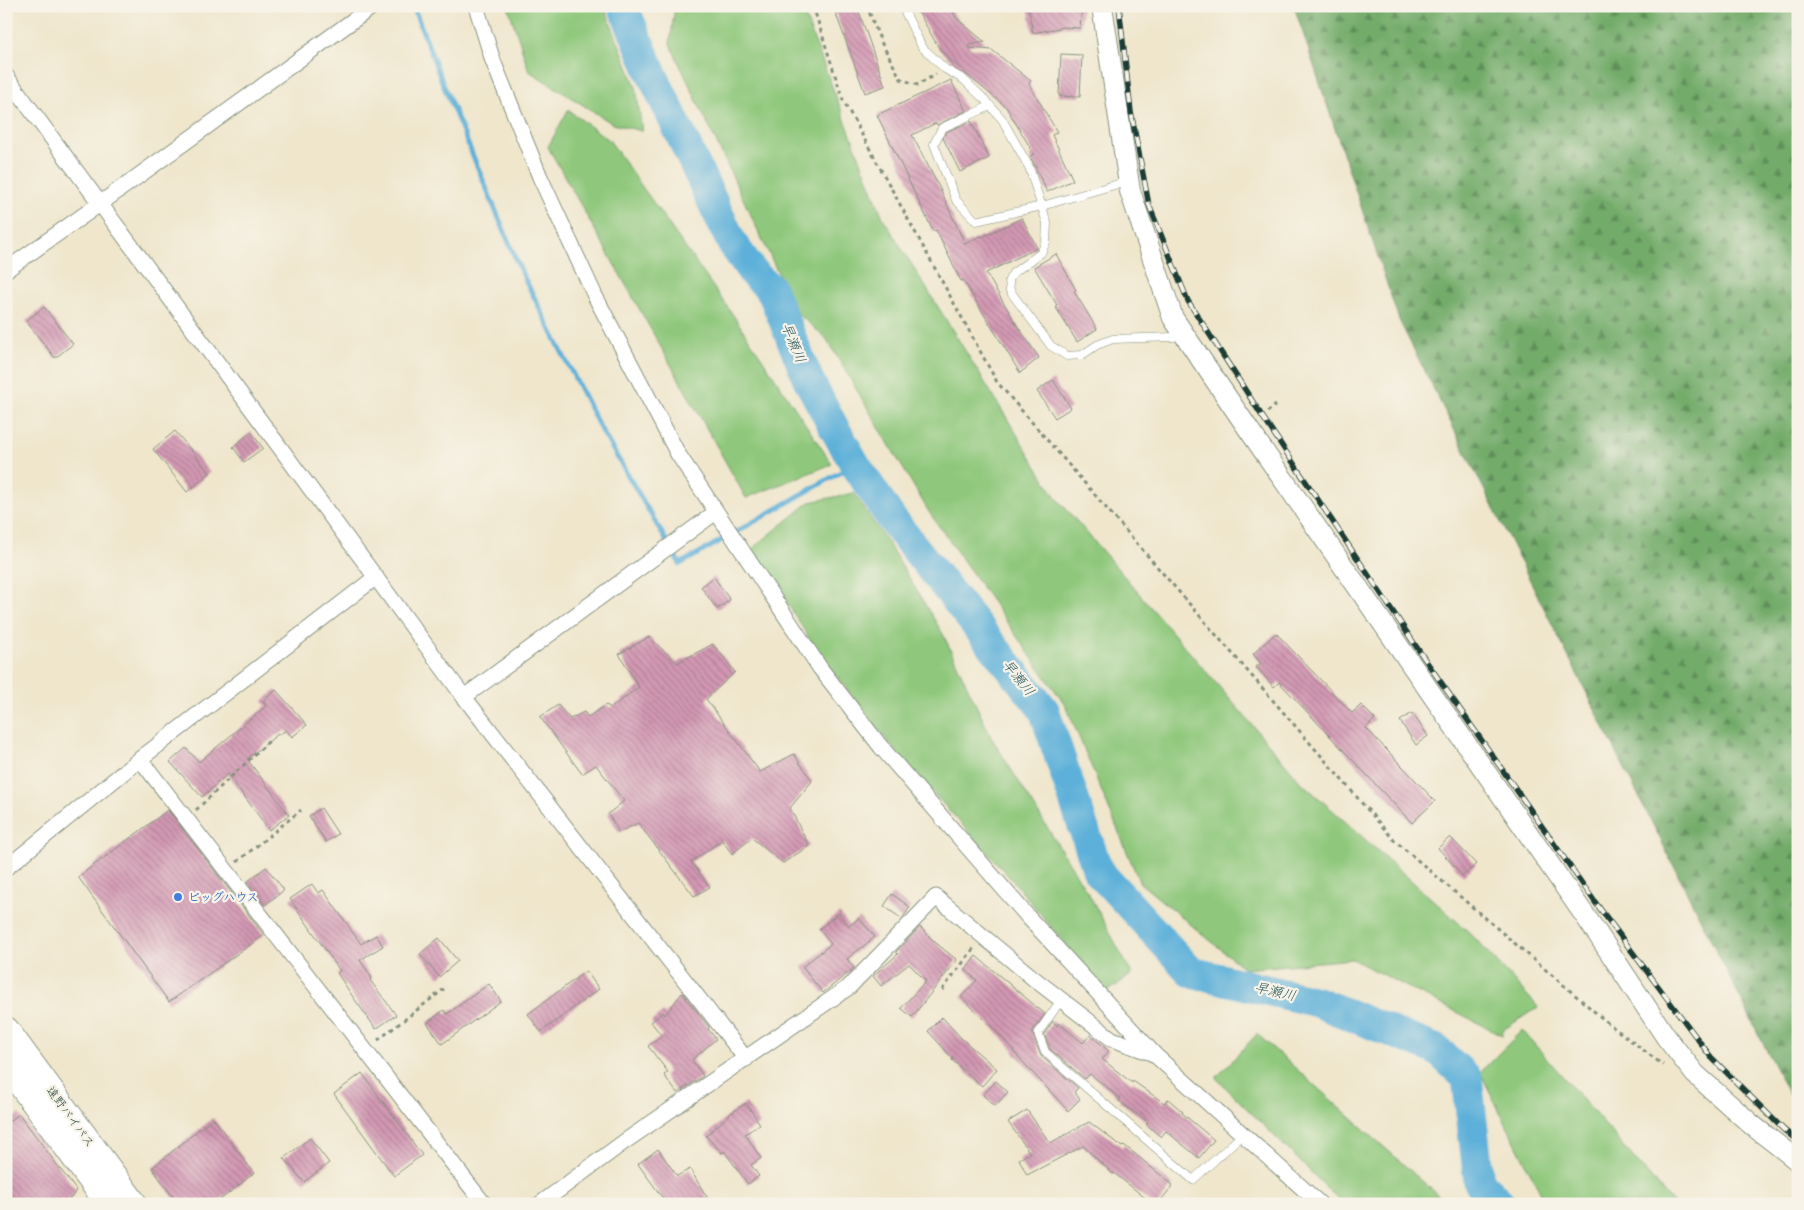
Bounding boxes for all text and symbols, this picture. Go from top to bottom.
water label: 早瀬川 [775,319,811,367]
water label: 早瀬川 [996,655,1040,701]
place label: ビッグハウス [188,888,259,907]
marker: ビッグハウス [172,891,184,903]
water label: 早瀬川 [1252,977,1298,1007]
street label: 遠野バイパス [41,1082,99,1152]

